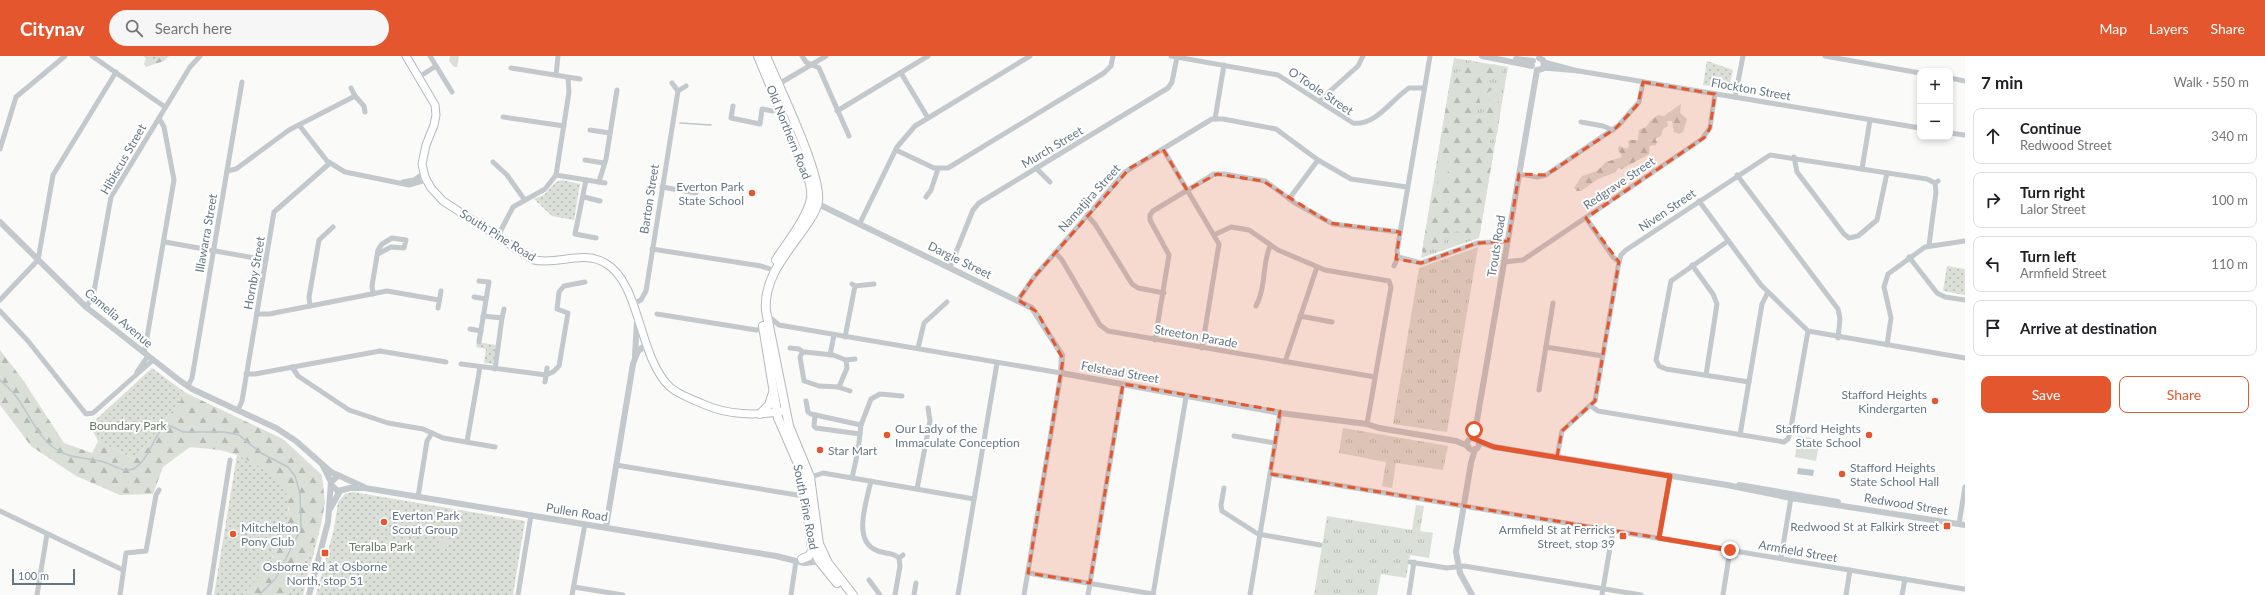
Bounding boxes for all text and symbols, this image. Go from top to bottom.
search box [109,10,389,46]
text: Citynav [20,17,85,40]
icon: search [123,17,145,39]
text: Search here [155,19,232,37]
text: Map [2099,20,2127,37]
text: Layers [2149,20,2189,37]
text: Share [2211,20,2245,37]
street label: O'Toole Street [1286,64,1357,119]
map controls [1917,68,1953,140]
button: + [1917,68,1953,104]
text: 7 min [1981,72,2023,93]
text: Walk · 550 m [2173,74,2249,90]
street label: Flockton Street [1710,75,1793,104]
street label: Old Northern Road [763,83,815,181]
button: − [1917,104,1953,140]
text: Continue [2020,119,2081,137]
street label: Hibiscus Street [97,120,150,197]
street label: Murch Street [1019,122,1086,171]
icon: ahead [1982,125,2004,147]
text: 340 m [2211,128,2248,144]
text: Redwood Street [2020,137,2112,153]
street label: Redgrave Street [1580,153,1658,213]
street label: Namatjira Street [1055,161,1124,235]
street label: Barton Street [636,162,662,235]
place label: Everton Park State School [676,179,745,208]
text: Turn right [2020,183,2085,201]
street label: Niven Street [1636,185,1699,235]
marker: Everton Park State School [747,188,757,198]
icon: right [1982,189,2004,211]
street label: Illawarra Street [192,192,220,273]
text: 100 m [2211,192,2248,208]
text: Lalor Street [2020,201,2086,217]
street label: South Pine Road [457,206,539,264]
street label: Trouts Road [1484,214,1508,278]
street label: Hornby Street [240,235,268,311]
street label: Dargie Street [926,238,995,282]
text: Turn left [2020,247,2076,265]
icon: left [1982,253,2004,275]
text: 110 m [2211,256,2248,272]
text: Armfield Street [2020,265,2106,281]
street label: Camelia Avenue [82,285,156,351]
icon: arrive [1982,317,2004,339]
text: Arrive at destination [2020,319,2157,337]
street label: Streeton Parade [1153,321,1239,351]
street label: Felstead Street [1080,358,1161,386]
button: Save [1981,376,2111,413]
button: Share [2119,376,2249,413]
place label: Stafford Heights Kindergarten [1842,387,1927,416]
marker: Stafford Heights Kindergarten [1930,396,1940,406]
park label: Boundary Park [89,418,168,433]
place label: Our Lady of the Immaculate Conception [895,421,1020,450]
route start [1465,421,1483,439]
place label: Stafford Heights State School [1776,421,1861,450]
marker: Our Lady of the Immaculate Conception [882,430,892,440]
marker: Stafford Heights State School [1864,430,1874,440]
place label: Star Mart [828,443,878,458]
marker: Star Mart [815,445,825,455]
place label: Stafford Heights State School Hall [1850,460,1939,489]
street label: South Pine Road [790,463,822,551]
marker: Stafford Heights State School Hall [1837,469,1847,479]
street label: Redwood Street [1863,490,1950,518]
street label: Pullen Road [545,500,609,524]
place label: Everton Park Scout Group [392,508,461,537]
marker: Everton Park Scout Group [379,517,389,527]
place label: Redwood St at Falkirk Street [1790,519,1940,534]
place label: Mitchelton Pony Club [241,520,299,549]
marker: Redwood St at Falkirk Street [1942,521,1952,531]
place label: Armfield St at Ferricks Street, stop 39 [1499,522,1615,551]
marker: Mitchelton Pony Club [228,529,238,539]
marker: Armfield St at Ferricks Street, stop 39 [1618,531,1628,541]
street label: Armfield Street [1757,537,1839,565]
park label: Teralba Park [349,539,414,554]
route end [1721,541,1739,559]
marker: Osborne Rd at Osborne North, stop 51 [320,548,330,558]
place label: Osborne Rd at Osborne North, stop 51 [263,559,387,588]
scale bar [12,567,75,586]
text: 100 m [18,569,49,582]

